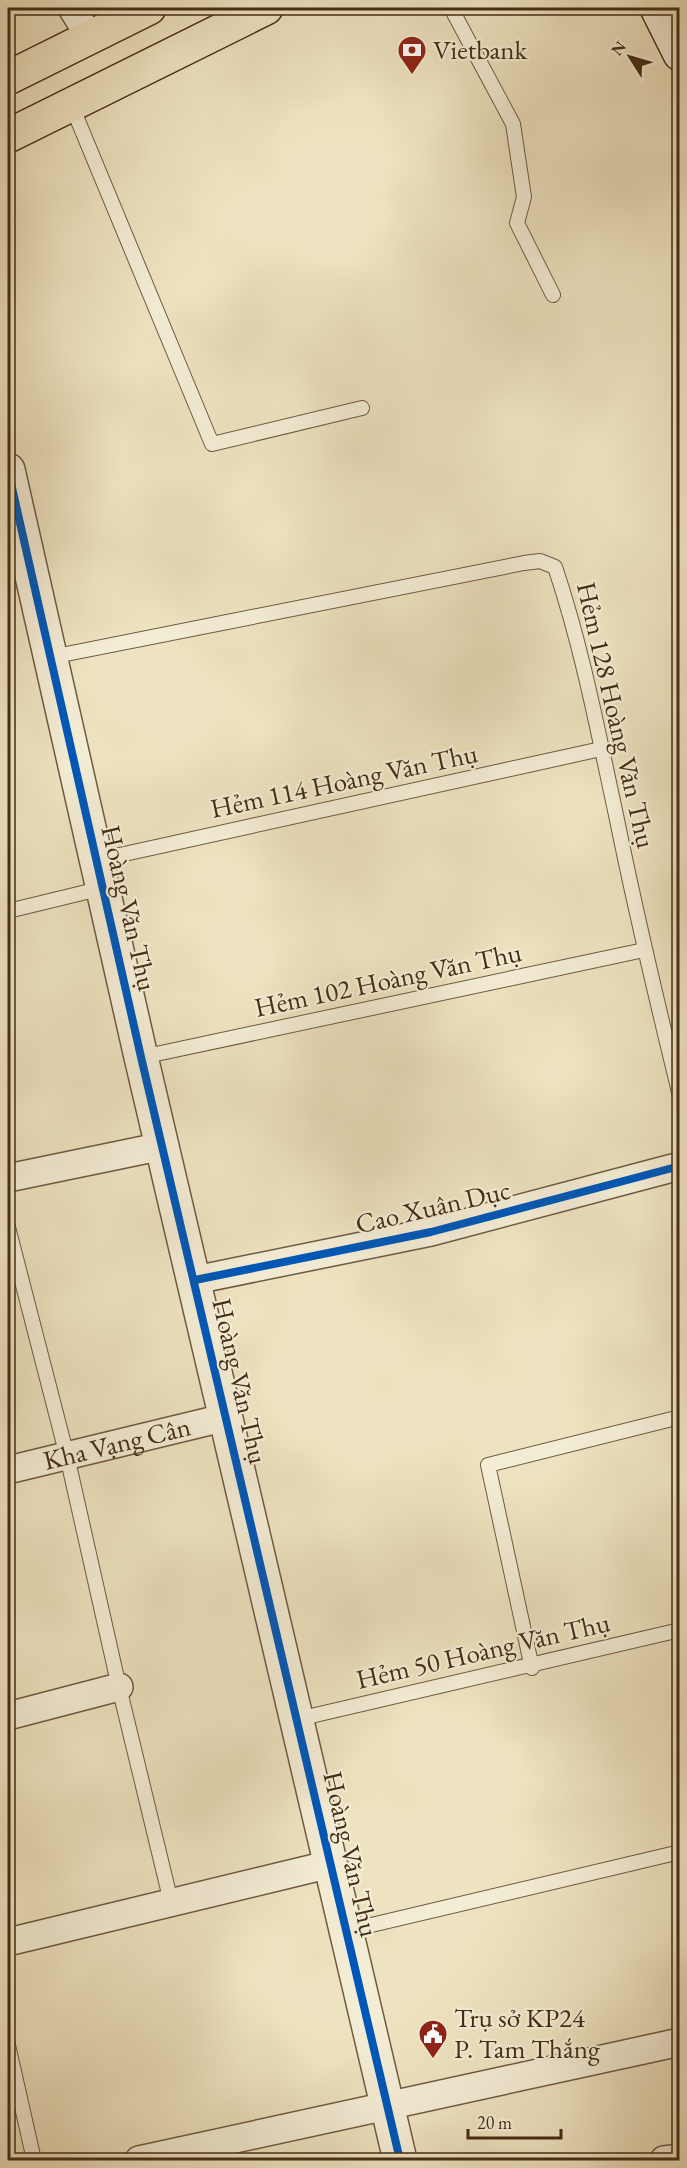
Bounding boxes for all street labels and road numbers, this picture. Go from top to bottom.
street label: Hẻm 128 Hoàng Văn Thụ [569,578,664,851]
street label: Hẻm 114 Hoàng Văn Thụ [207,735,481,826]
street label: Hoàng Văn Thụ [93,822,166,994]
street label: Hẻm 102 Hoàng Văn Thụ [251,934,525,1025]
street label: Cao Xuân Dục [352,1172,514,1241]
street label: Hoàng Văn Thụ [204,1295,277,1467]
street label: Kha Vạng Cân [40,1408,194,1478]
street label: Hẻm 50 Hoàng Văn Thụ [353,1604,613,1697]
street label: Hoàng Văn Thụ [315,1768,388,1940]

